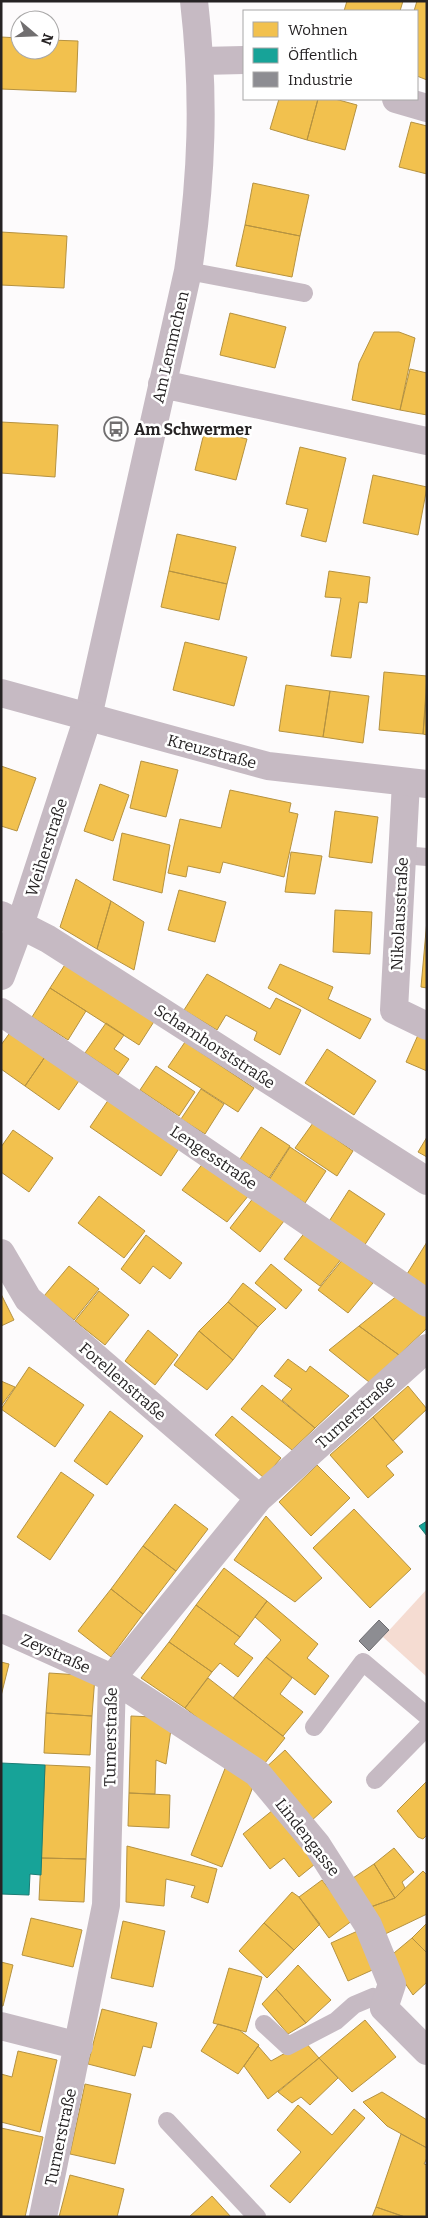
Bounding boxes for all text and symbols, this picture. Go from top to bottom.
north arrow [10,10,60,60]
legend [243,10,418,100]
text: Wohnen [288,21,348,39]
text: N [37,31,57,47]
text: Öffentlich [288,46,358,64]
text: Industrie [288,71,353,89]
street label: Am Lemmchen [148,289,193,405]
bus stop icon: Am Schwermer [103,416,129,442]
place label: Am Schwermer [134,420,252,439]
street label: Kreuzstraße [165,730,259,773]
street label: Weiherstraße [22,796,71,899]
street label: Nikolausstraße [387,857,412,971]
street label: Scharnhorststraße [151,1000,279,1093]
street label: Lengesstraße [167,1121,261,1193]
street label: Forellenstraße [75,1339,170,1424]
street label: Turnerstraße [312,1372,399,1453]
street label: Zeystraße [18,1630,93,1677]
street label: Turnerstraße [100,1687,121,1787]
street label: Lindengasse [271,1795,344,1880]
street label: Turnerstraße [41,2087,80,2188]

